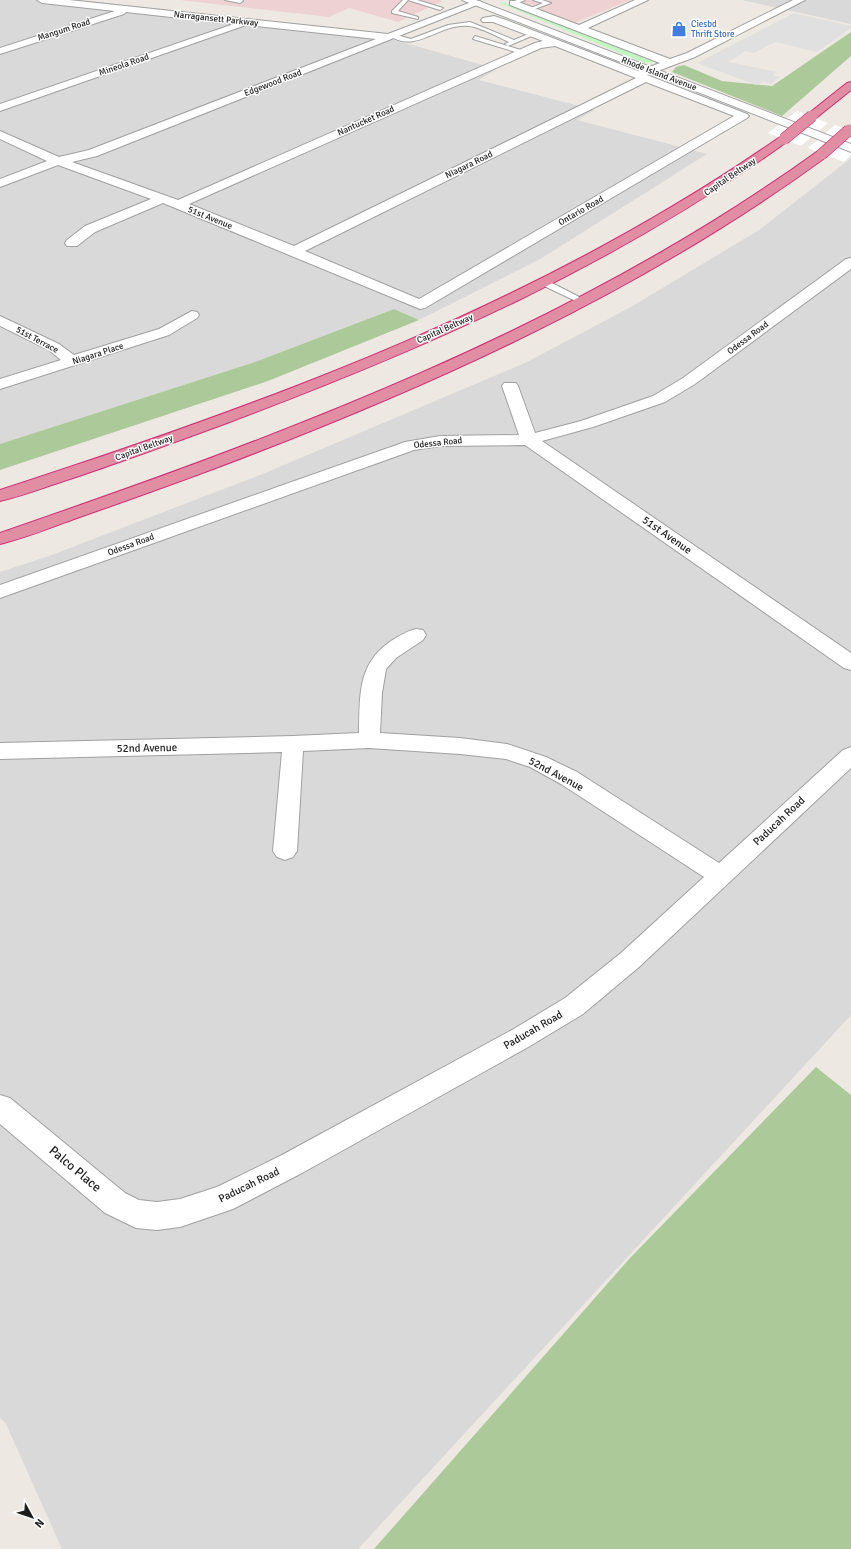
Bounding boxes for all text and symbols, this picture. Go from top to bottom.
street label: Narragansett Parkway [173,9,260,29]
street label: Mangum Road [36,16,92,44]
place label: Ciesbd Thrift Store [691,19,735,40]
shop icon: Ciesbd Thrift Store [670,20,688,38]
street label: Mineola Road [98,51,151,79]
street label: Rhode Island Avenue [620,55,699,94]
street label: Edgewood Road [243,67,303,99]
street label: Nantucket Road [336,103,396,138]
street label: Niagara Road [443,149,495,181]
street label: Capital Beltway [702,155,759,198]
street label: Ontario Road [556,194,606,228]
street label: 51st Avenue [186,204,234,232]
street label: Capital Beltway [415,311,475,346]
street label: Odessa Road [725,319,771,357]
street label: 51st Terrace [14,324,61,356]
street label: Niagara Place [71,340,125,367]
street label: Capital Beltway [114,432,175,463]
street label: Odessa Road [413,435,463,451]
street label: 51st Avenue [640,513,694,557]
street label: Odessa Road [106,531,156,559]
street label: 52nd Avenue [117,741,177,755]
street label: 52nd Avenue [526,754,586,794]
street label: Paducah Road [750,794,808,848]
street label: Paducah Road [501,1008,565,1052]
street label: Palco Place [46,1143,104,1195]
street label: Paducah Road [216,1165,282,1205]
north arrow [12,1497,52,1537]
text: N [32,1516,47,1530]

